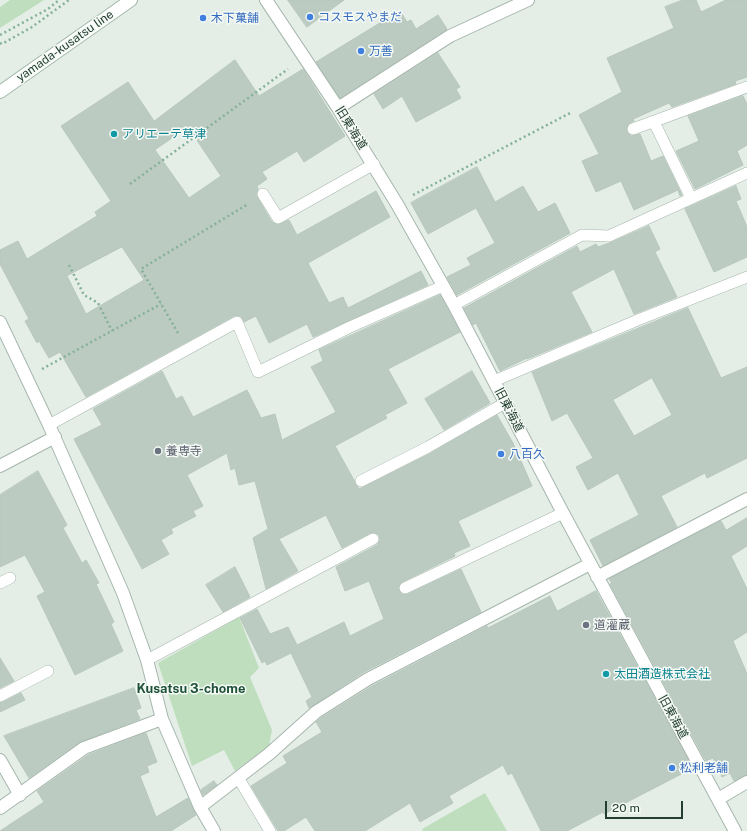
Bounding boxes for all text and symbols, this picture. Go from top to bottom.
street label: yamada-kusatsu line [14,7,116,85]
place label: コスモスやまだ [318,10,402,24]
place label: 木下菓舗 [211,11,259,25]
marker: コスモスやまだ [305,12,315,22]
marker: 木下菓舗 [198,13,208,23]
place label: 万善 [369,44,393,58]
marker: 万善 [356,46,366,56]
street label: 旧東海道 [332,104,370,152]
place label: アリエーテ草津 [122,127,206,141]
marker: アリエーテ草津 [109,129,119,139]
street label: 旧東海道 [492,385,526,435]
place label: 養専寺 [166,444,202,458]
marker: 養専寺 [153,446,163,456]
place label: 八百久 [509,447,545,461]
marker: 八百久 [496,449,506,459]
place label: 道灌蔵 [594,618,630,632]
marker: 道灌蔵 [581,620,591,630]
place label: 太田酒造株式会社 [614,667,710,681]
marker: 太田酒造株式会社 [601,669,611,679]
district label: Kusatsu 3-chome [137,681,245,697]
street label: 旧東海道 [655,693,691,741]
place label: 松利老舗 [680,761,728,775]
marker: 松利老舗 [667,763,677,773]
scale bar [607,793,685,819]
text: 20 m [612,801,640,815]

